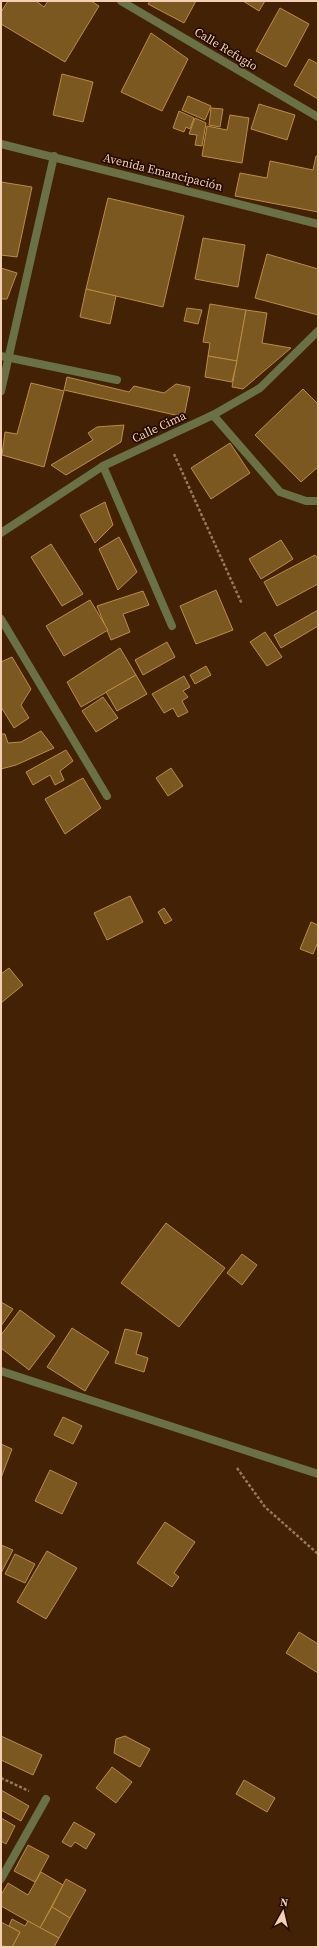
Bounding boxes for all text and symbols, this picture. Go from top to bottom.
street label: Calle Refugio [192,24,261,74]
street label: Avenida Emancipación [102,149,224,195]
street label: Calle Cima [129,407,189,446]
north arrow [263,1892,303,1932]
text: N [279,1895,289,1911]

